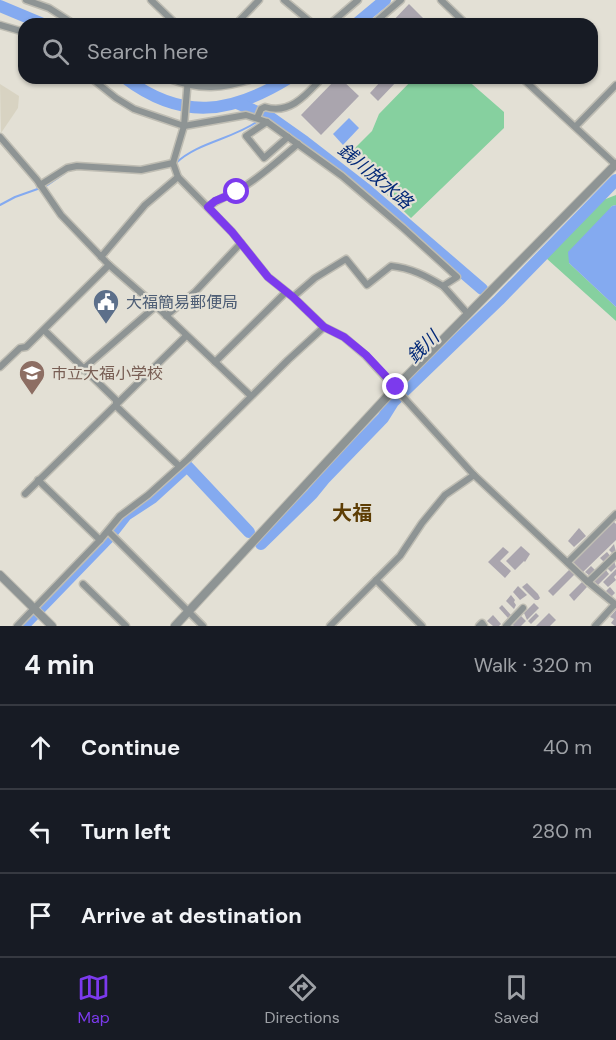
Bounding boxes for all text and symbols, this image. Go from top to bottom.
search box [18,18,598,84]
icon: search [39,35,72,68]
text: Search here [87,37,208,66]
water label: 銭川放水路 [333,138,419,215]
route start [223,178,249,204]
public building icon: 大福簡易郵便局 [91,287,121,325]
place label: 大福簡易郵便局 [126,292,238,313]
water label: 銭川 [402,324,446,368]
school or university icon: 市立大福小学校 [17,358,47,396]
place label: 市立大福小学校 [51,363,163,384]
route end [382,373,408,399]
district label: 大福 [332,500,372,526]
text: 4 min [24,648,95,682]
text: Walk · 320 m [474,652,592,678]
icon: ahead [24,731,57,764]
text: Continue [81,733,180,762]
text: 40 m [543,734,592,760]
icon: left [24,815,57,848]
text: Turn left [81,817,171,846]
text: 280 m [532,818,592,844]
icon: arrive [24,899,57,932]
text: Arrive at destination [81,901,302,930]
tab: Map [77,971,110,1028]
tab: Directions [264,971,340,1028]
tab: Saved [494,971,539,1028]

